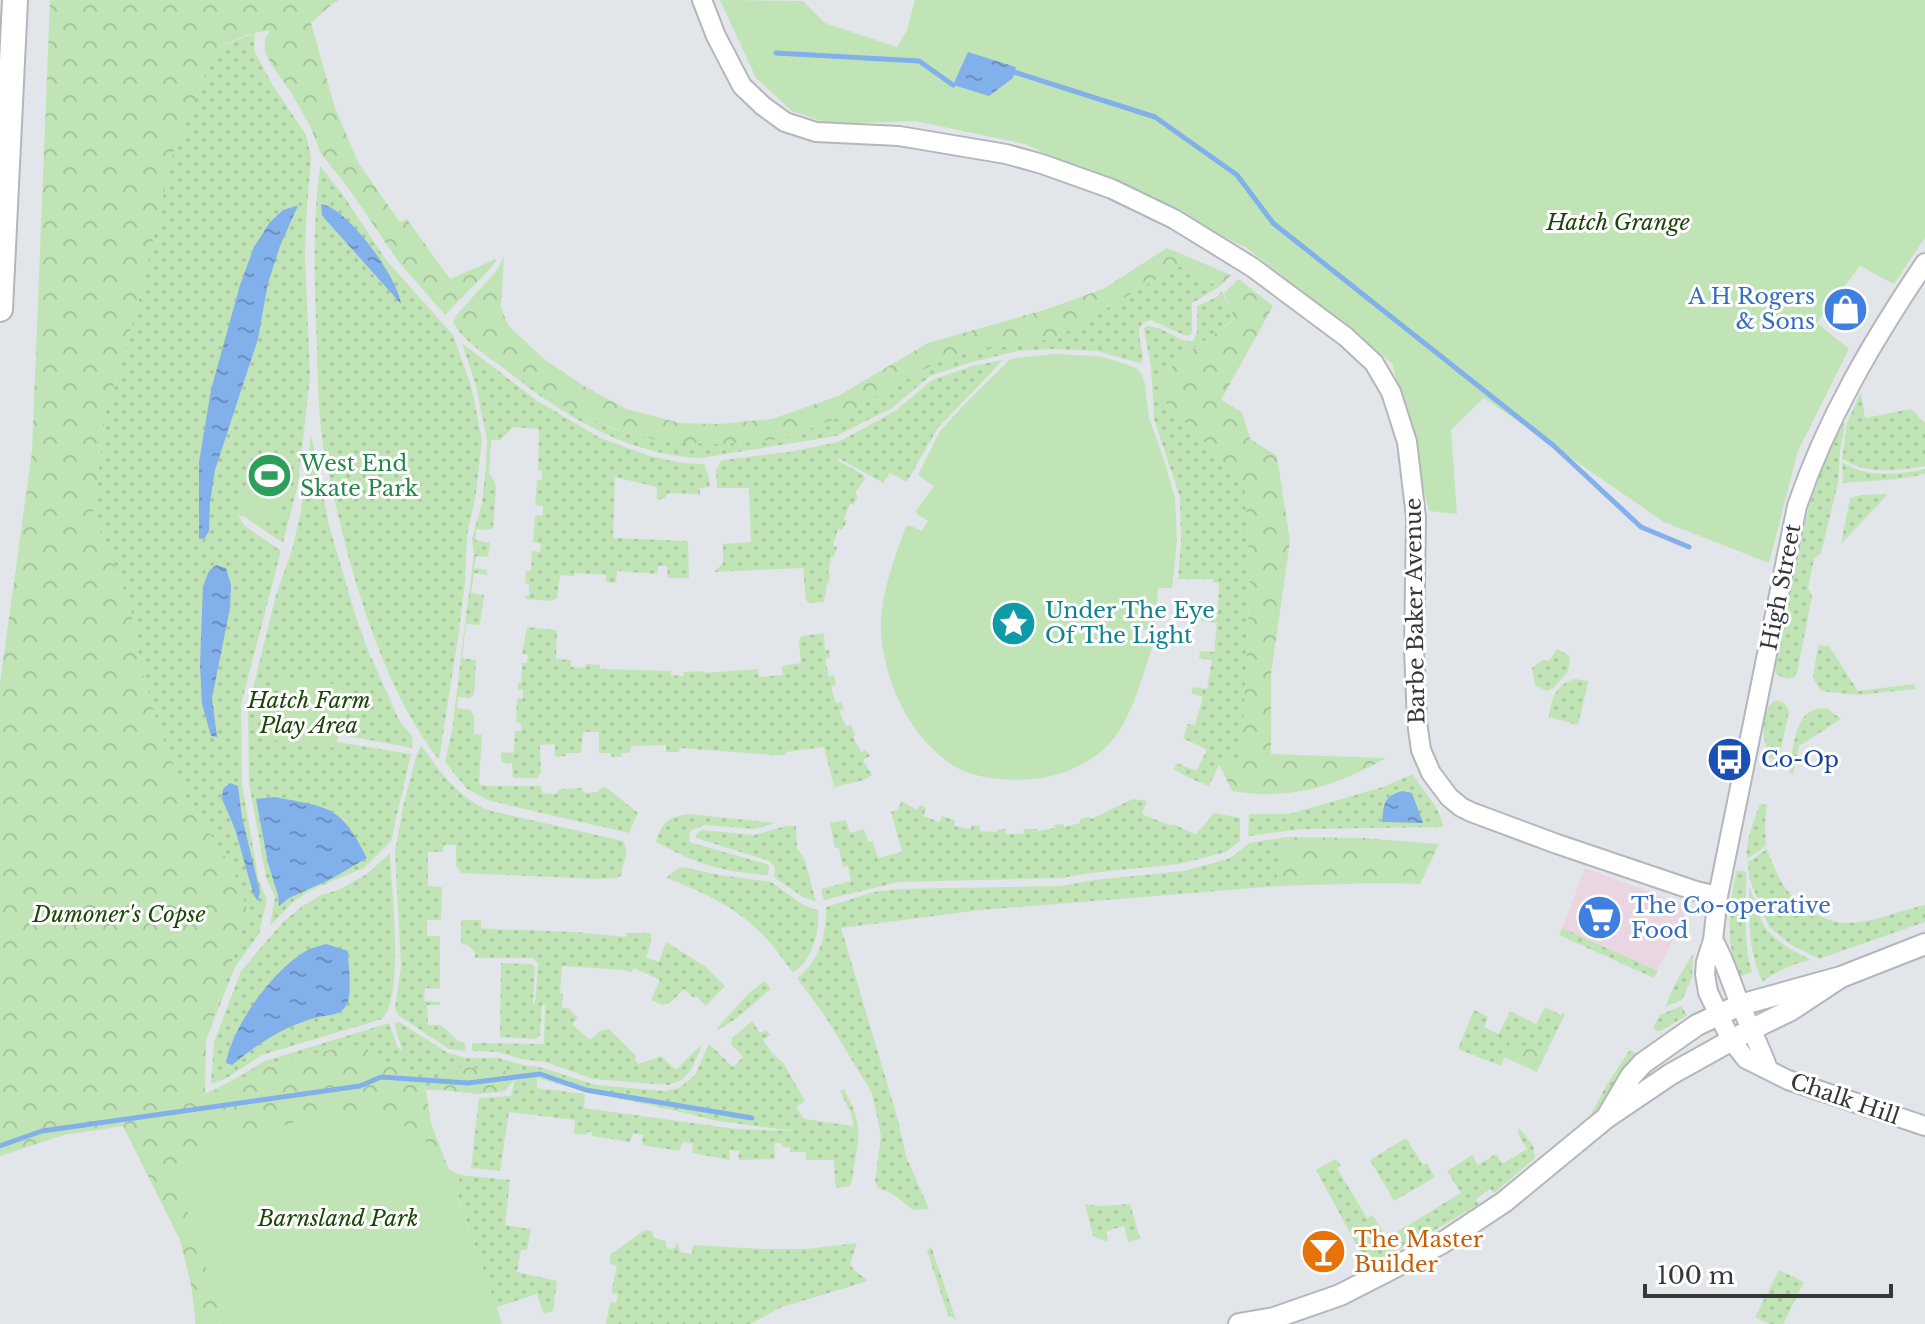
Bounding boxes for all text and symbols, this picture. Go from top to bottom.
park label: Hatch Grange [1545,209,1690,236]
place label: A H Rogers & Sons [1687,283,1815,335]
shop icon: A H Rogers & Sons [1822,285,1870,333]
place label: West End Skate Park [299,450,419,502]
sports icon: West End Skate Park [245,452,293,500]
street label: Barbe Baker Avenue [1400,498,1430,724]
street label: High Street [1755,521,1807,653]
place label: Under The Eye Of The Light [1045,597,1215,649]
place icon: Under The Eye Of The Light [990,599,1038,647]
park label: Hatch Farm Play Area [246,687,371,739]
bus stop icon: Co-Op [1706,735,1754,783]
place label: Co-Op [1761,746,1839,773]
place label: The Co-operative Food [1631,892,1831,944]
supermarket icon: The Co-operative Food [1576,894,1624,942]
park label: Dumoner's Copse [32,901,205,928]
street label: Chalk Hill [1787,1068,1903,1130]
park label: Barnsland Park [257,1205,418,1232]
place label: The Master Builder [1354,1226,1484,1278]
bar icon: The Master Builder [1299,1228,1347,1276]
scale bar [1645,1248,1891,1298]
text: 100 m [1657,1261,1735,1290]

